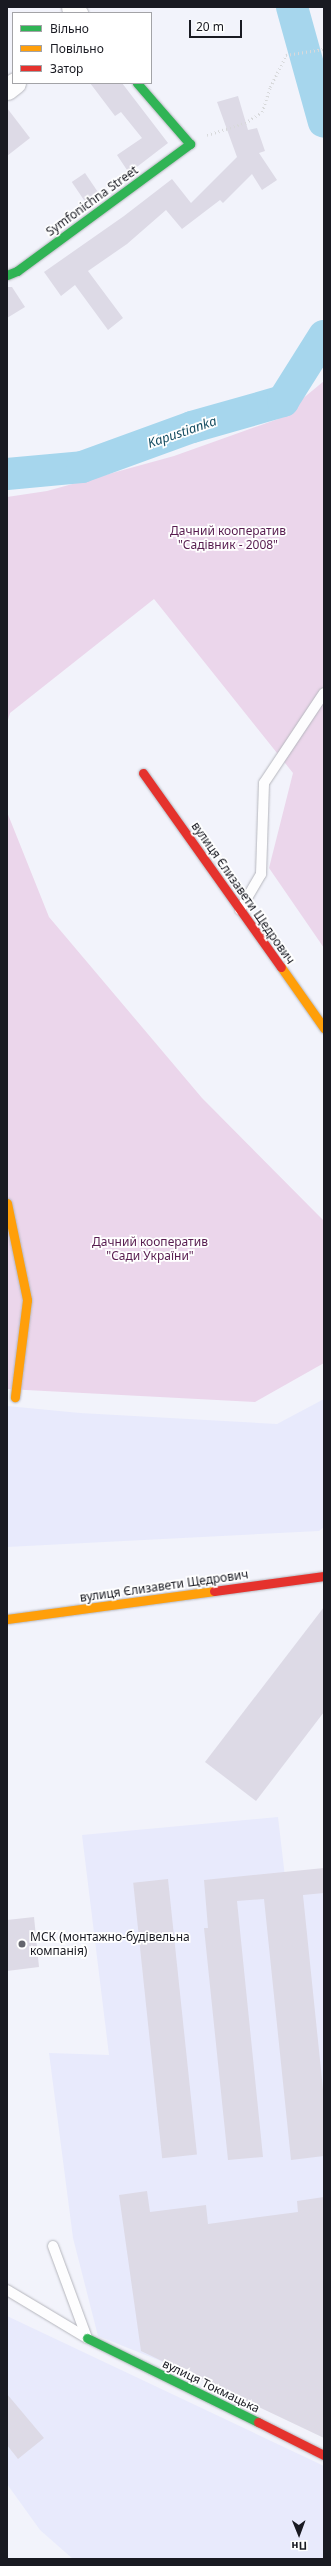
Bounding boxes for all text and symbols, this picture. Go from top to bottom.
legend [12,12,152,84]
scale bar [191,12,244,38]
text: 20 m [196,18,224,35]
text: Вільно [50,20,89,37]
text: Повільно [50,40,104,57]
text: Затор [50,60,83,77]
street label: Symfonichna Street [43,163,141,239]
water label: Kapustianka [146,413,218,451]
park label: Дачний кооператив "Садівник - 2008" [170,524,286,552]
street label: вулиця Єлизавети Щедрович [188,819,298,967]
park label: Дачний кооператив "Сади України" [92,1235,208,1263]
street label: вулиця Єлизавети Щедрович [79,1567,249,1605]
place label: МСК (монтажно-будівельна компанія) [30,1930,190,1958]
marker: МСК (монтажно-будівельна компанія) [17,1939,27,1949]
street label: вулиця Токмацька [160,2356,262,2416]
north arrow [279,2514,319,2554]
text: Пн [291,2539,307,2554]

